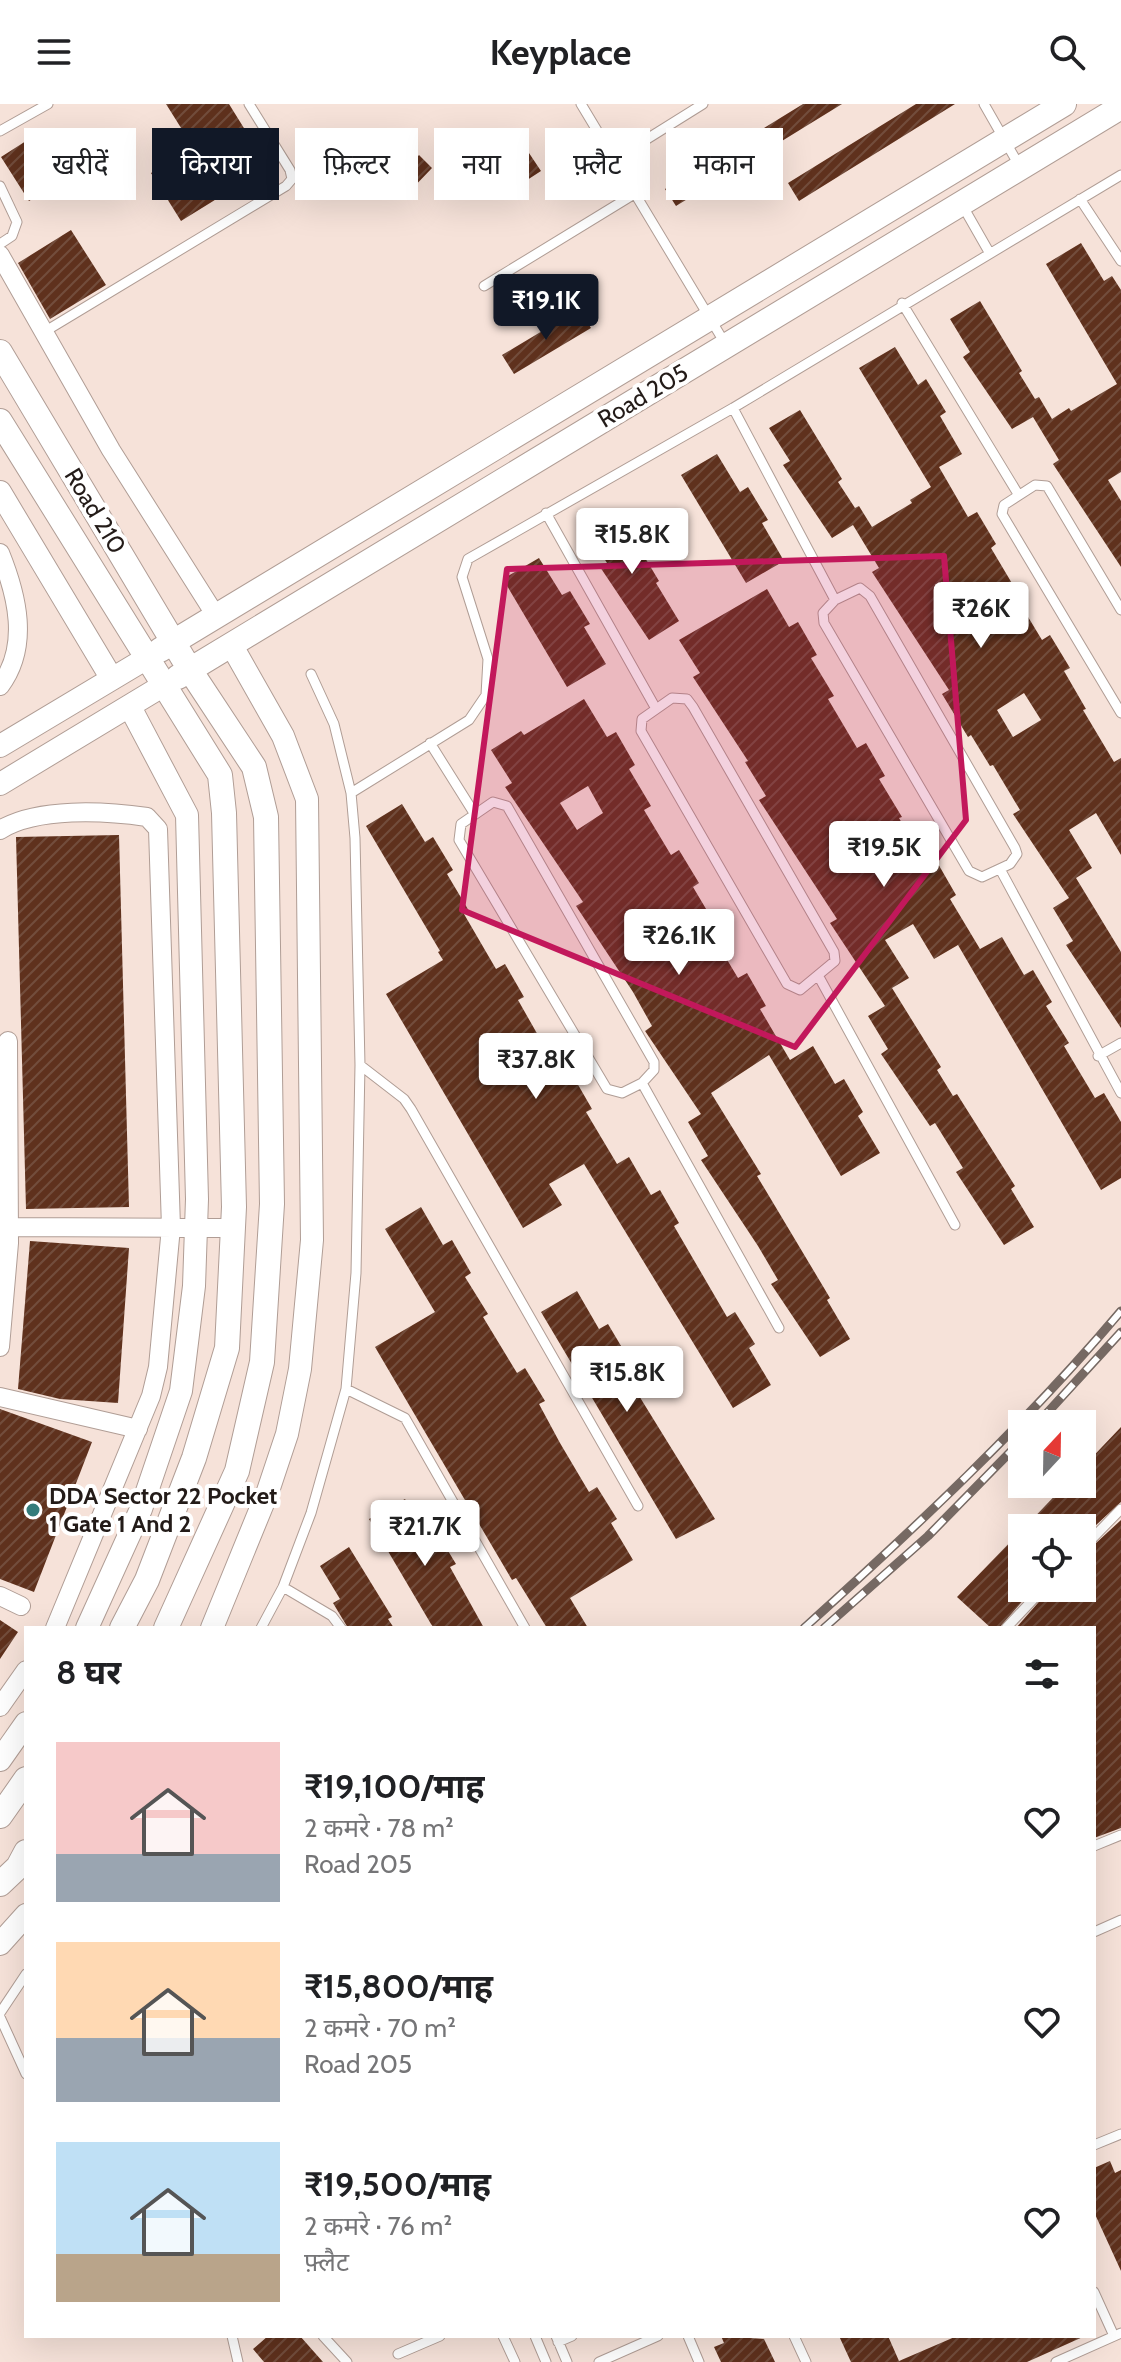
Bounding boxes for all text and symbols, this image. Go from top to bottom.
icon: menu [32,30,76,74]
text: Keyplace [490,30,631,74]
icon: search [1045,30,1089,74]
chip: खरीदें [24,128,136,200]
chip: किराया [152,128,279,200]
chip: फ़िल्टर [295,128,418,200]
chip: नया [434,128,529,200]
chip: फ़्लैट [545,128,650,200]
chip: मकान [666,128,783,200]
pin: ₹19.1K [481,274,611,342]
text: ₹19.1K [511,284,581,316]
street label: Road 205 [593,357,693,434]
street label: Road 210 [59,463,132,559]
pin: ₹15.8K [567,508,697,576]
text: ₹15.8K [594,518,670,550]
pin: ₹26K [934,582,1028,650]
text: ₹26K [952,592,1010,624]
pin: ₹19.5K [819,821,949,889]
text: ₹19.5K [847,831,921,863]
pin: ₹26.1K [614,909,744,977]
text: ₹26.1K [642,919,716,951]
pin: ₹37.8K [471,1033,601,1101]
text: ₹37.8K [497,1043,575,1075]
pin: ₹15.8K [562,1346,692,1414]
text: ₹15.8K [589,1356,665,1388]
north arrow [1008,1410,1096,1498]
map controls [1008,1410,1096,1602]
place label: DDA Sector 22 Pocket 1 Gate 1 And 2 [49,1481,277,1538]
pin: ₹21.7K [360,1500,490,1568]
marker: DDA Sector 22 Pocket 1 Gate 1 And 2 [24,1501,42,1519]
text: ₹21.7K [389,1510,461,1542]
button: locate [1008,1514,1096,1602]
text: 8 घर [56,1651,121,1693]
icon: filters [1020,1652,1064,1696]
text: ₹19,100/माह [304,1765,485,1807]
icon: home [120,1774,216,1870]
icon: heart [1020,1800,1064,1844]
text: 2 कमरे · 78 m² [304,1812,454,1844]
text: Road 205 [304,1848,412,1880]
text: ₹15,800/माह [304,1965,493,2007]
icon: home [120,1974,216,2070]
icon: heart [1020,2000,1064,2044]
text: 2 कमरे · 70 m² [304,2012,456,2044]
text: Road 205 [304,2048,412,2080]
text: ₹19,500/माह [304,2163,491,2205]
icon: home [120,2174,216,2270]
icon: heart [1020,2200,1064,2244]
text: 2 कमरे · 76 m² [304,2210,452,2242]
text: फ़्लैट [304,2246,349,2278]

